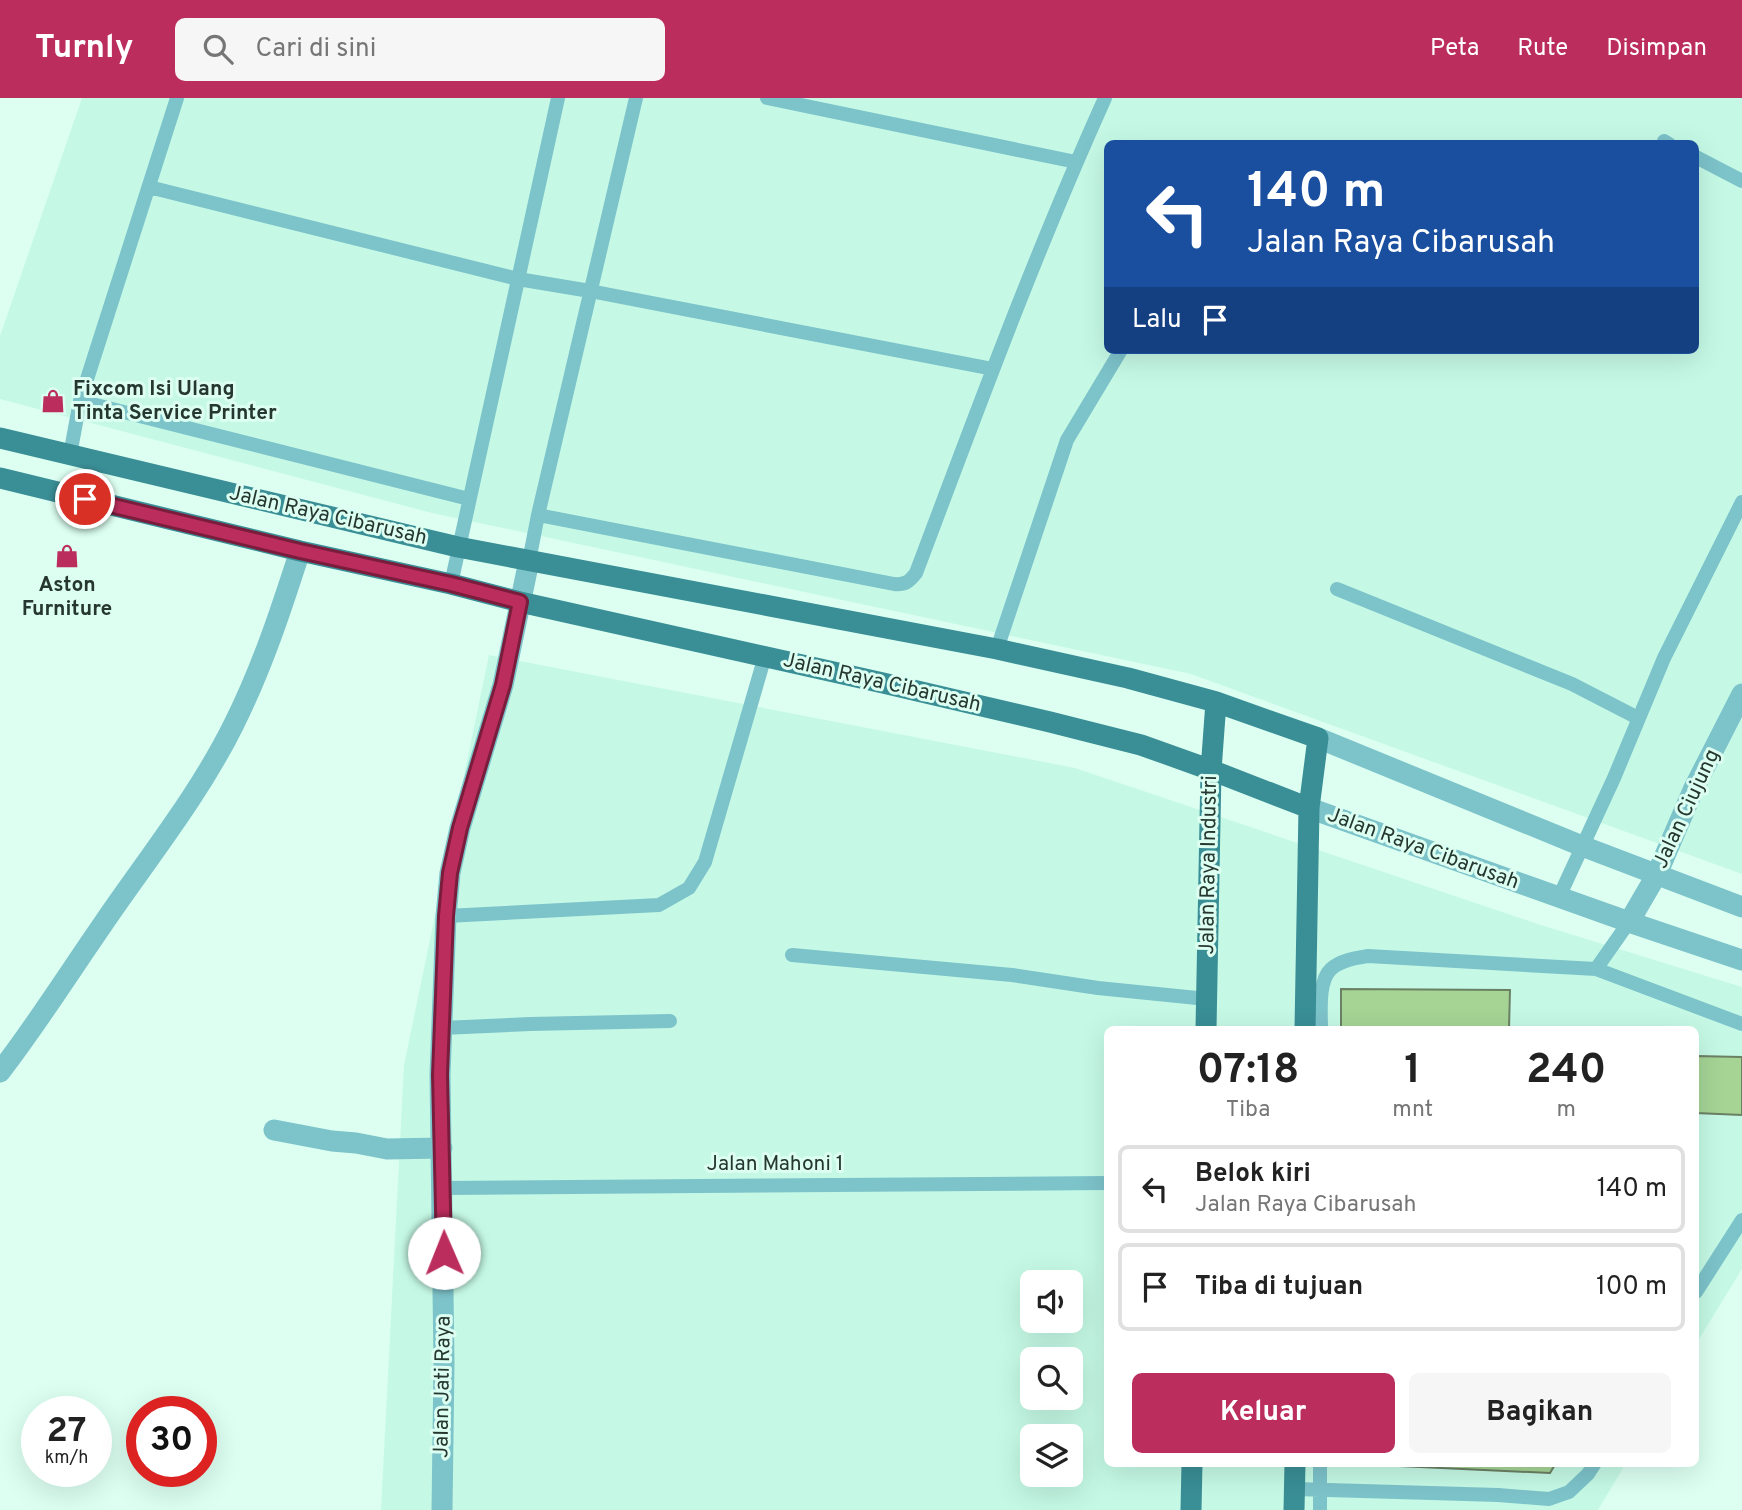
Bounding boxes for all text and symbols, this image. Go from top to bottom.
search box [175,18,665,81]
text: Turnly [35,28,133,70]
icon: search [199,30,237,68]
text: Cari di sini [255,33,376,66]
text: Peta [1430,34,1479,64]
text: Rute [1517,34,1568,64]
text: Disimpan [1606,34,1707,64]
text: 140 m [1247,163,1386,225]
icon: left [1132,168,1223,259]
text: Jalan Raya Cibarusah [1247,224,1555,264]
icon: arrive [1196,301,1234,339]
text: Lalu [1132,304,1182,337]
place label: Fixcom Isi Ulang Tinta Service Printer [73,376,277,427]
shop icon: Fixcom Isi Ulang Tinta Service Printer [39,387,67,415]
pin [55,469,115,529]
icon: arrive [66,480,104,518]
street label: Jalan Raya Cibarusah [226,480,430,552]
shop icon: Aston Furniture [53,542,81,570]
place label: Aston Furniture [22,572,112,623]
street label: Jalan Raya Cibarusah [780,647,984,719]
street label: Jalan Ciujung [1648,745,1726,873]
street label: Jalan Raya Industri [1194,775,1224,955]
street label: Jalan Raya Cibarusah [1323,802,1523,896]
text: 07:18 [1197,1045,1300,1098]
text: 1 [1404,1045,1421,1098]
text: 240 [1526,1045,1606,1098]
text: Tiba [1226,1096,1270,1125]
text: mnt [1392,1096,1433,1125]
text: m [1556,1096,1576,1125]
street label: Jalan Mahoni 1 [706,1151,844,1178]
text: Belok kiri [1195,1158,1311,1191]
icon: left [1136,1170,1174,1208]
text: 140 m [1597,1173,1667,1206]
text: Jalan Raya Cibarusah [1195,1191,1416,1220]
position arrow [407,1216,481,1290]
icon: arrive [1136,1268,1174,1306]
map controls [1020,1270,1083,1487]
button: sound [1020,1270,1083,1333]
text: Tiba di tujuan [1195,1271,1363,1304]
text: 100 m [1596,1271,1667,1304]
street label: Jalan Jati Raya [428,1315,458,1459]
button: search [1020,1347,1083,1410]
button: Keluar [1132,1373,1395,1453]
button: Bagikan [1409,1373,1671,1453]
speed limit sign: 30 [126,1396,217,1487]
text: 27 [47,1410,86,1454]
button: layers [1020,1424,1083,1487]
text: km/h [45,1447,88,1470]

